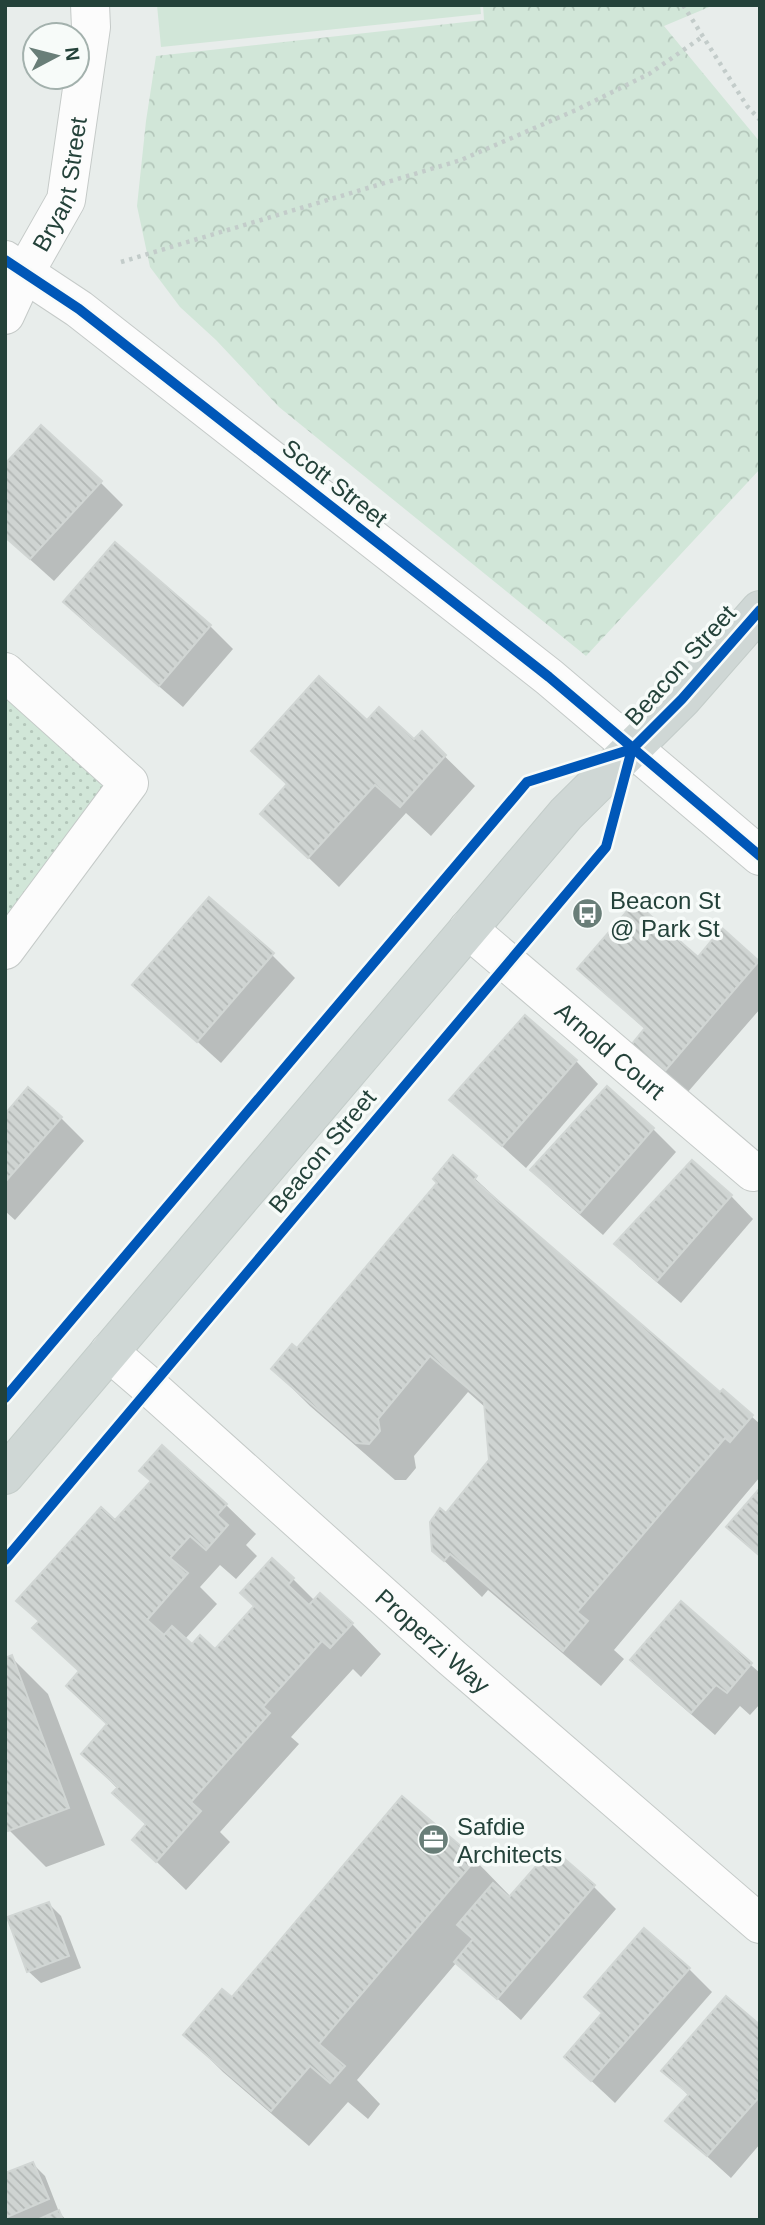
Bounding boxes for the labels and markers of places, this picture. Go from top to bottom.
place label: Beacon St @ Park St [610,887,721,942]
bus stop icon: Beacon St @ Park St [570,897,604,931]
place label: Safdie Architects [457,1813,562,1868]
office icon: Safdie Architects [417,1823,451,1857]

